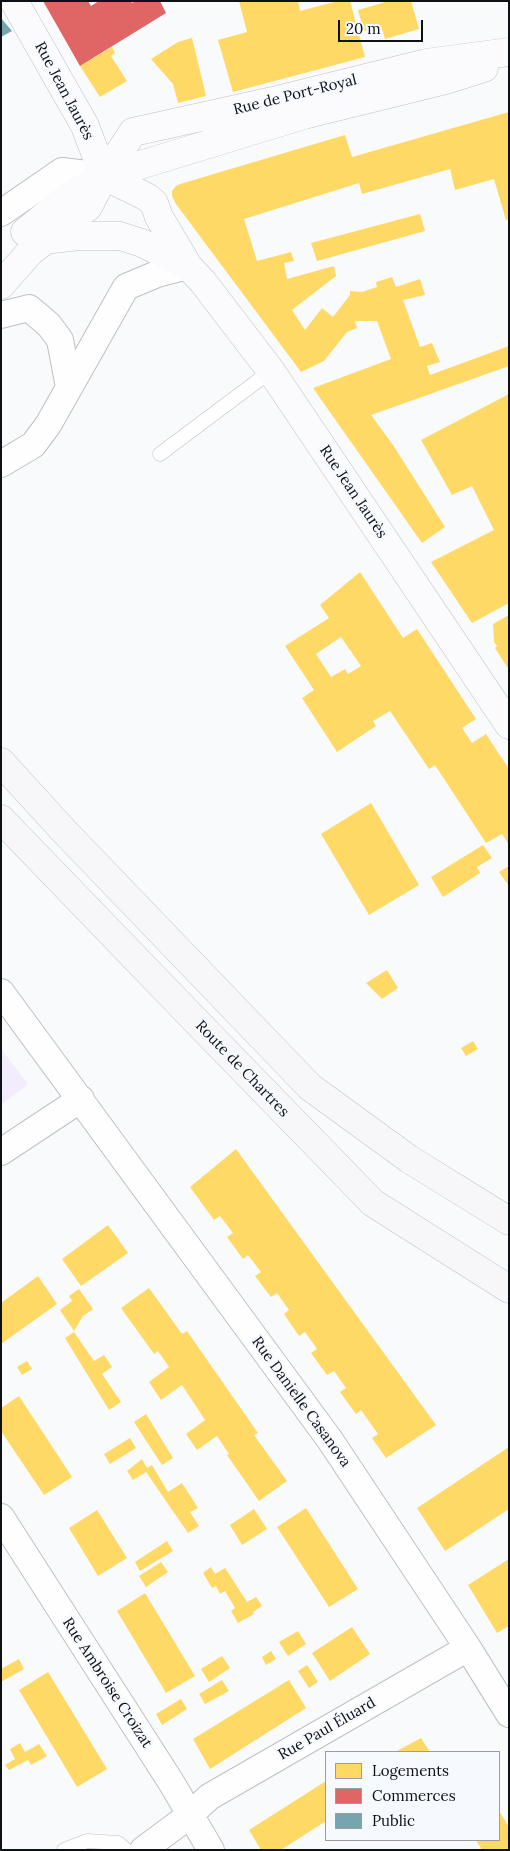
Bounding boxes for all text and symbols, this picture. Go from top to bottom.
scale bar [340,10,425,42]
text: 20 m [346,19,381,38]
street label: Rue Jean Jaurès [31,39,97,143]
street label: Rue de Port-Royal [231,71,359,119]
street label: Rue Jean Jaurès [315,442,391,542]
street label: Route de Chartres [191,1017,293,1121]
street label: Rue Danielle Casanova [248,1333,354,1471]
street label: Rue Ambroise Croizat [58,1615,156,1751]
street label: Rue Paul Éluard [275,1694,379,1764]
legend [325,1751,500,1841]
text: Logements [372,1761,449,1780]
text: Commerces [372,1786,456,1805]
text: Public [372,1811,415,1830]

